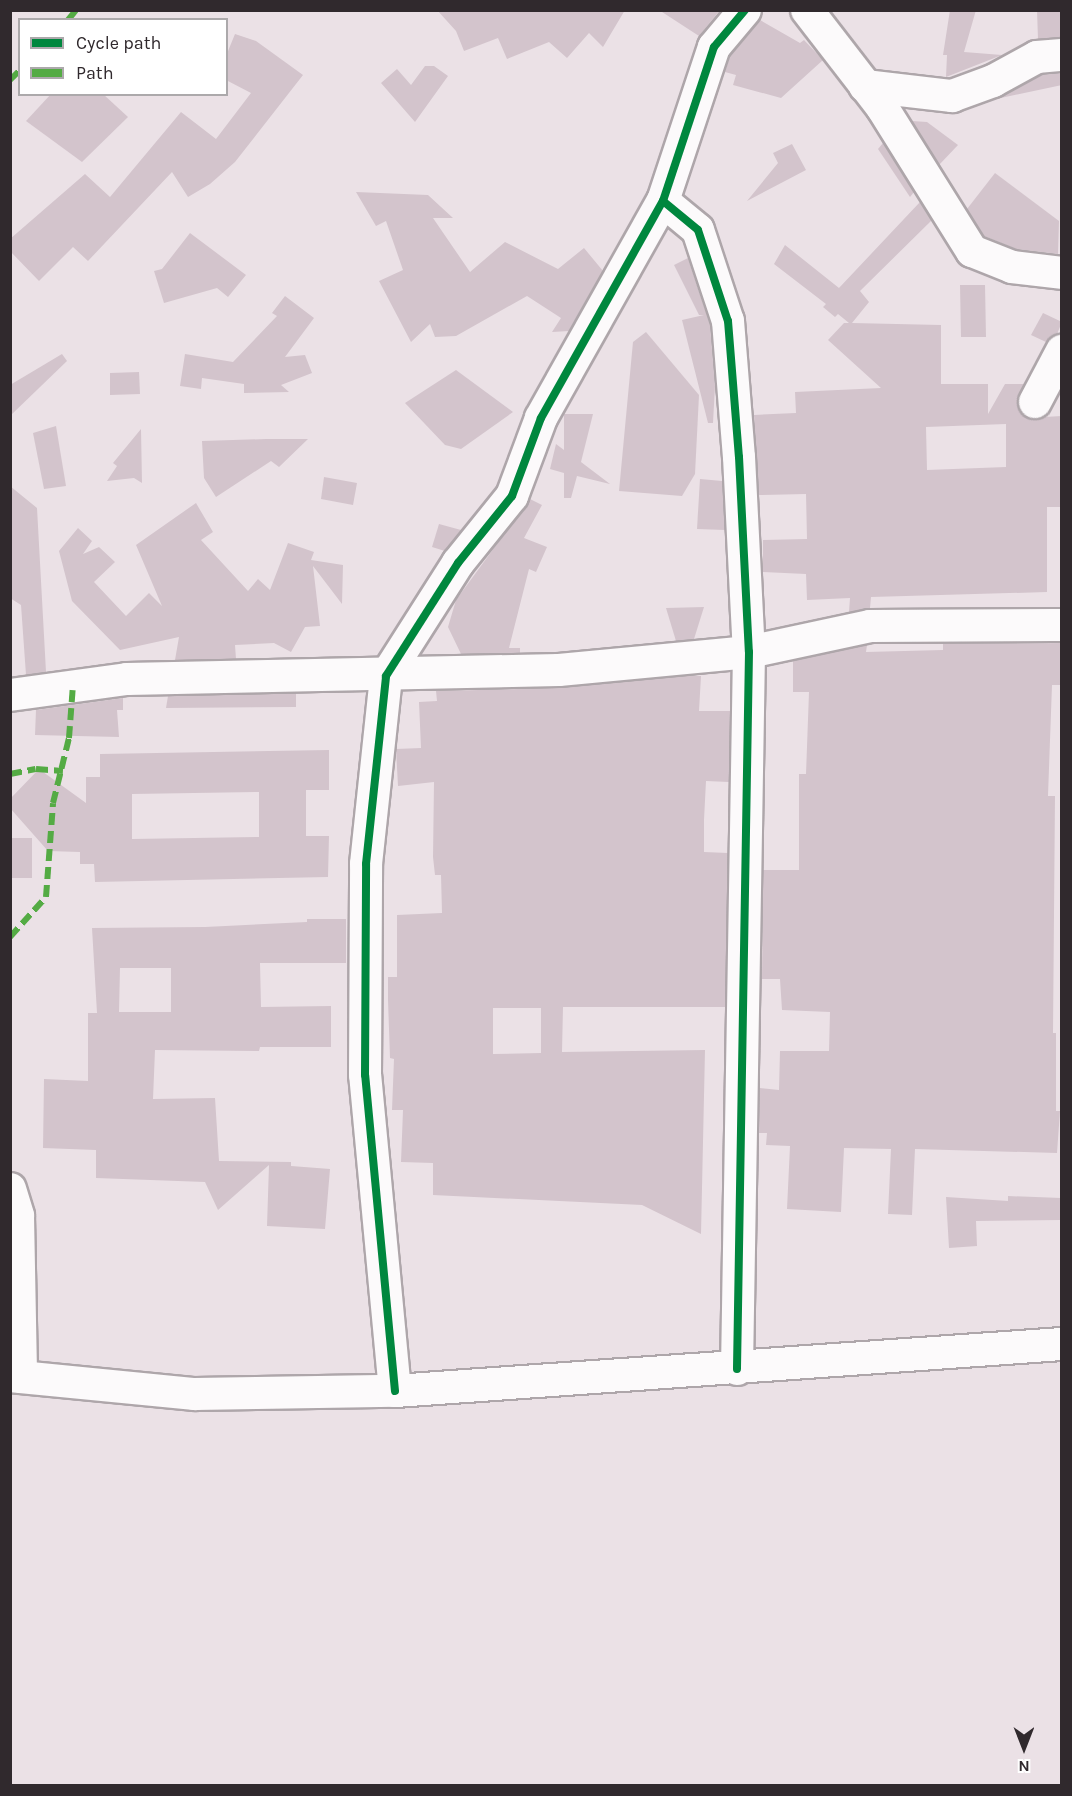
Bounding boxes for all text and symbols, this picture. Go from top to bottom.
legend [18,18,228,96]
text: Cycle path [76,32,161,54]
text: Path [76,62,114,84]
north arrow [994,1718,1054,1778]
text: N [1018,1757,1030,1776]

